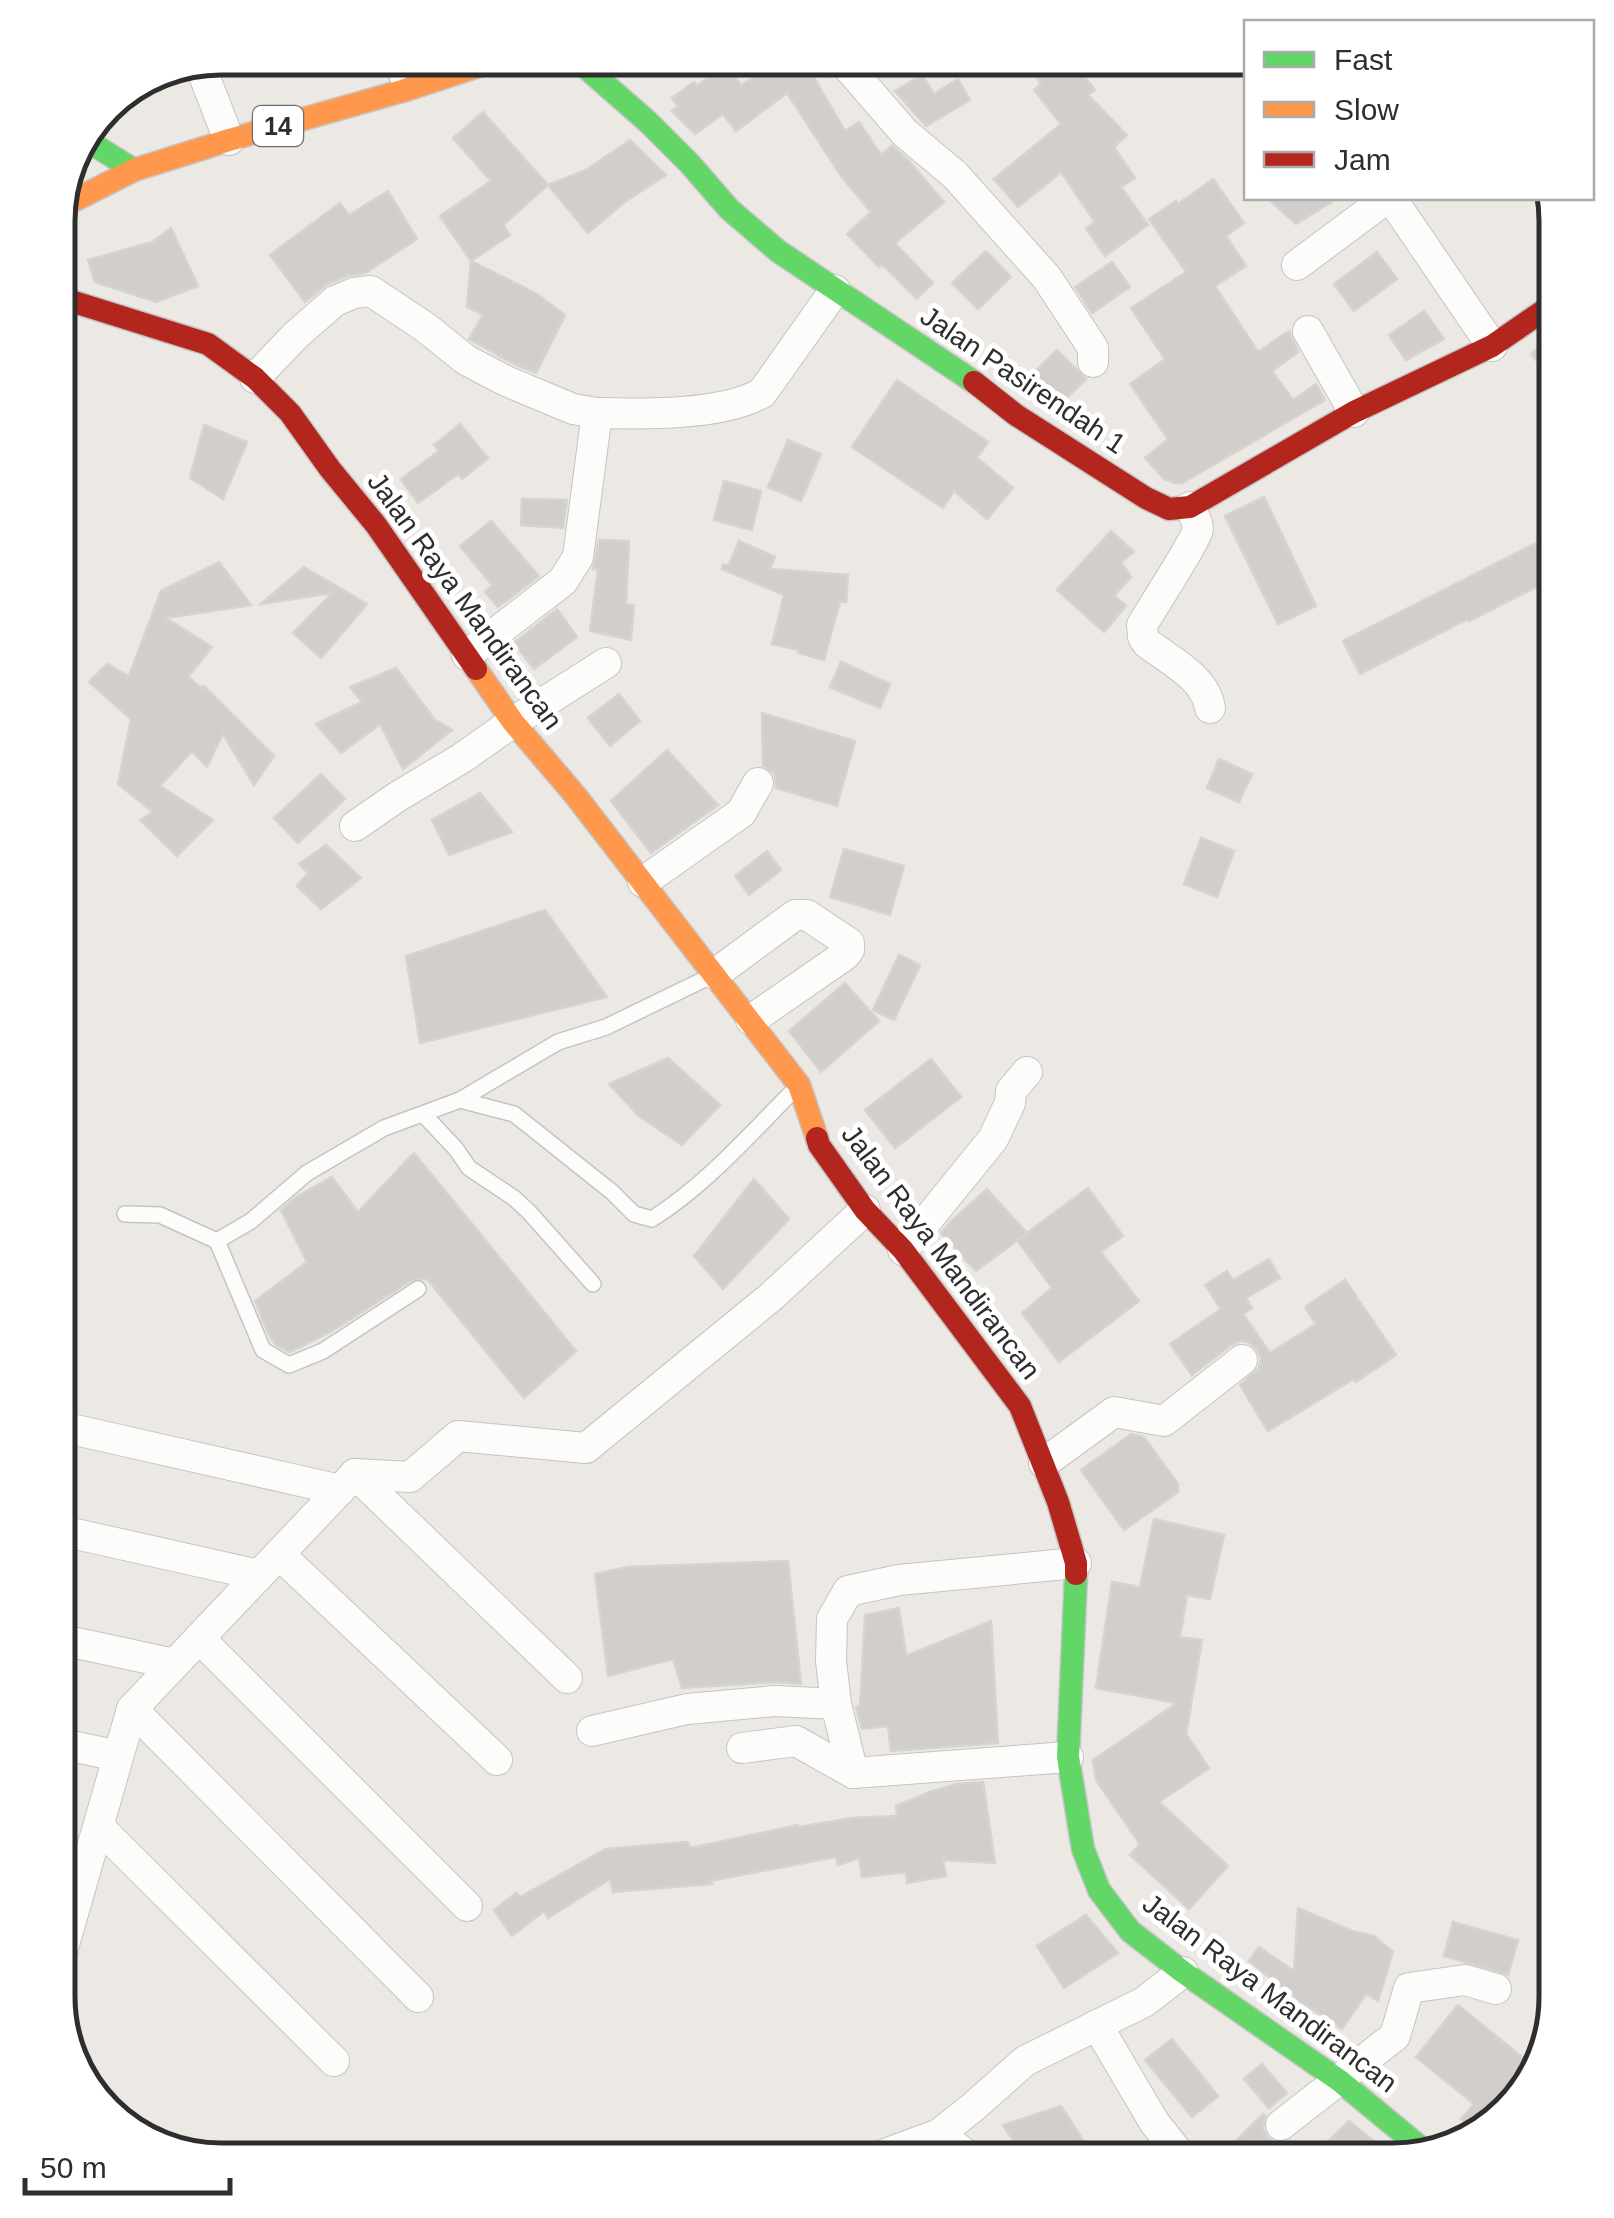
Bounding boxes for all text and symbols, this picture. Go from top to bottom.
legend [1244,20,1594,200]
text: Fast [1334,43,1393,76]
text: Slow [1334,93,1399,126]
road number: 14 [253,106,303,146]
text: Jam [1334,143,1391,176]
street label: Jalan Pasirendah 1 [915,300,1131,460]
street label: Jalan Raya Mandirancan [361,467,569,735]
street label: Jalan Raya Mandirancan [835,1119,1047,1385]
street label: Jalan Raya Mandirancan [1137,1887,1403,2099]
scale bar [25,2133,230,2195]
text: 50 m [40,2151,107,2184]

